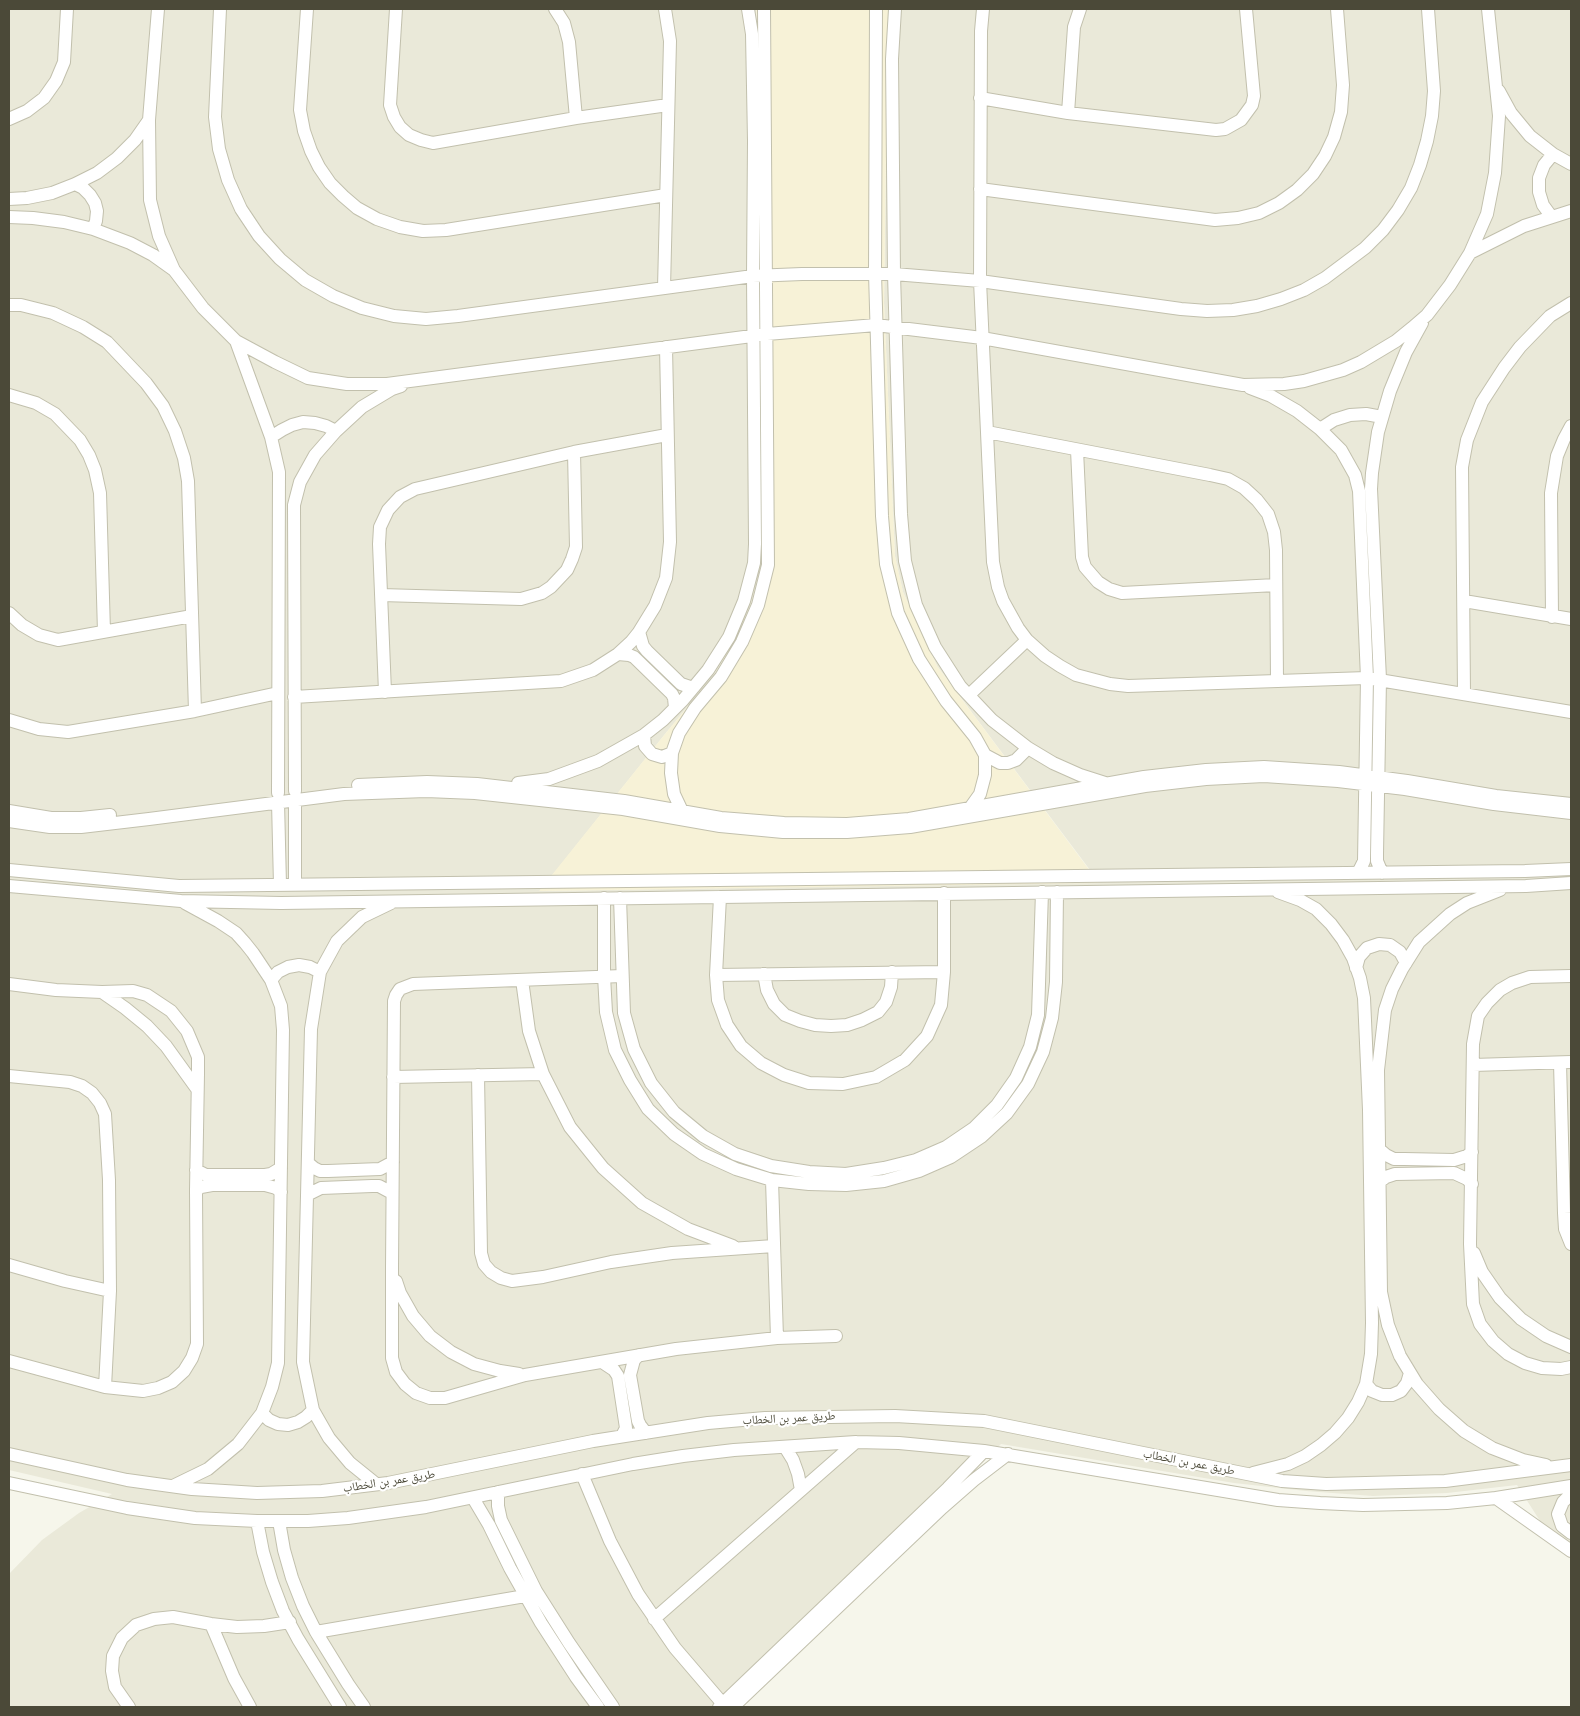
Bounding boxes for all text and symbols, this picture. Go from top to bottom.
street label: طريق عمر بن الخطاب [742,1408,836,1428]
street label: طريق عمر بن الخطاب [1142,1446,1236,1478]
street label: طريق عمر بن الخطاب [342,1467,436,1495]

